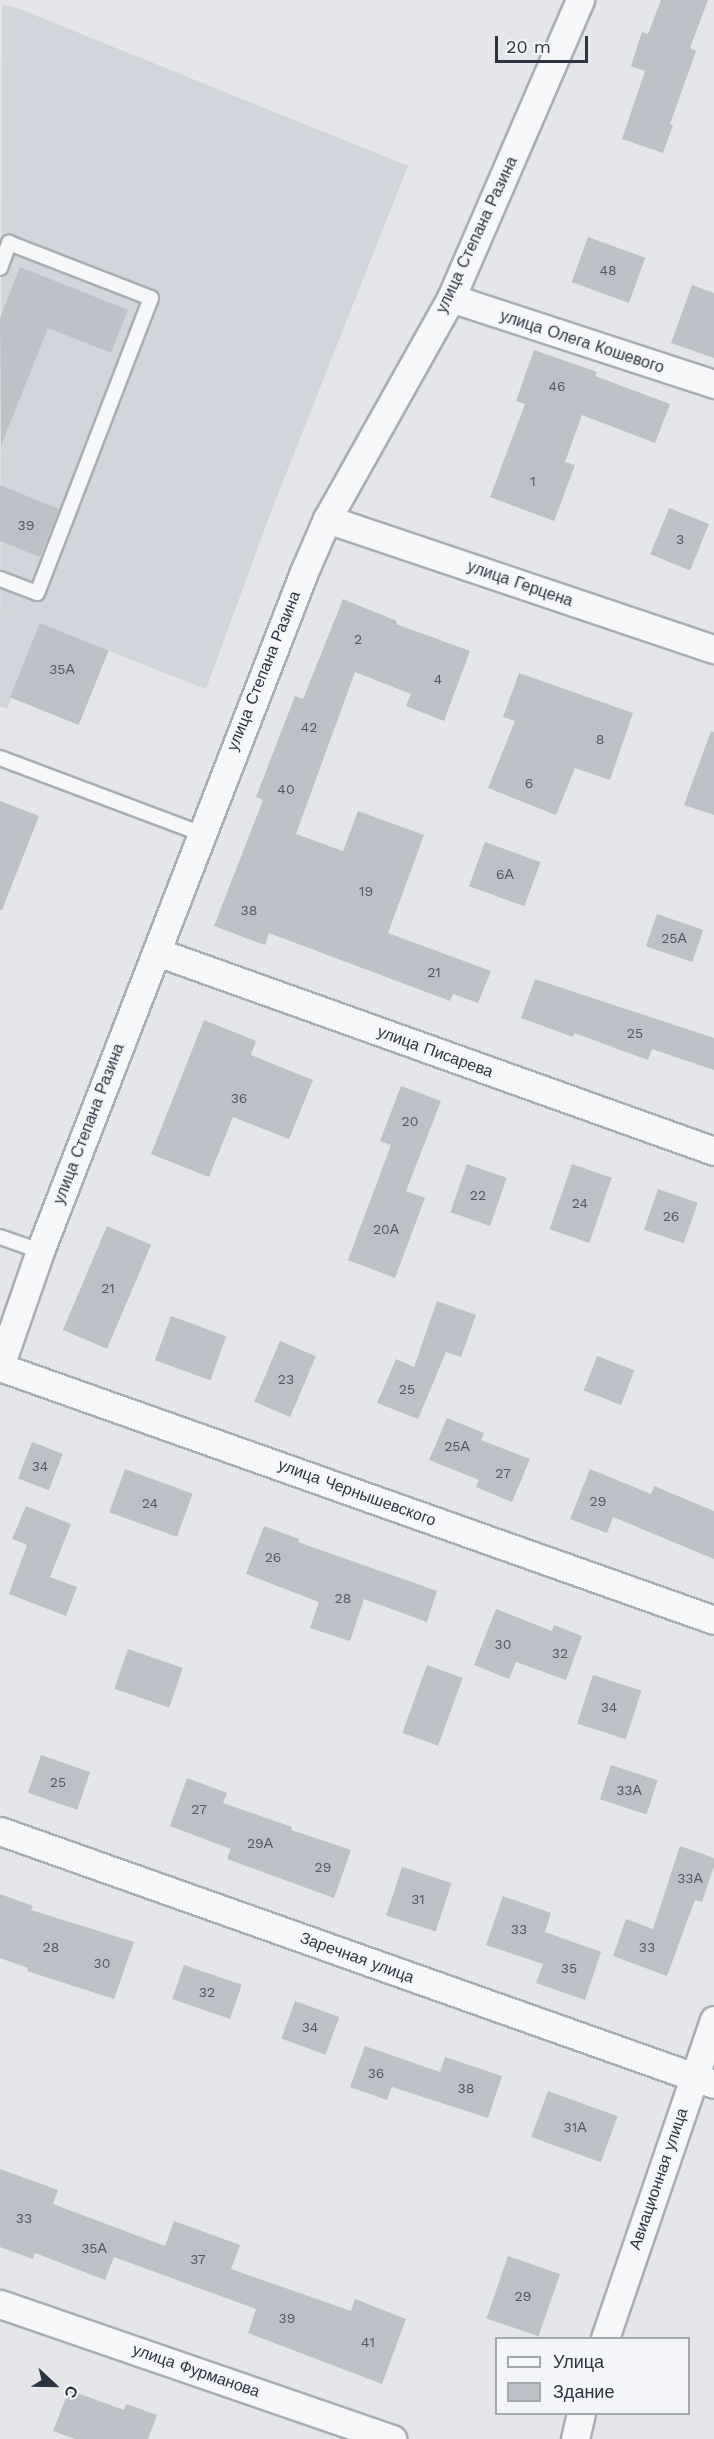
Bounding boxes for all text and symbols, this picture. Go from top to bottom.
scale bar [498,24,591,62]
text: 20 m [506,36,551,57]
street label: улица Степана Разина [432,154,522,316]
house number: 48 [599,262,617,278]
street label: улица Олега Кошевого [498,306,666,378]
house number: 46 [548,378,566,394]
house number: 1 [530,473,536,489]
house number: 39 [18,517,34,533]
house number: 3 [676,531,684,547]
street label: улица Герцена [465,557,575,611]
street label: улица Степана Разина [223,588,305,754]
house number: 2 [354,631,362,647]
house number: 35А [49,661,75,677]
house number: 4 [434,671,442,687]
house number: 42 [301,719,317,735]
house number: 8 [596,731,604,747]
house number: 6 [525,775,533,791]
house number: 40 [277,781,295,797]
house number: 6А [496,866,514,882]
house number: 19 [359,883,373,899]
house number: 38 [241,902,257,918]
house number: 25А [661,930,687,946]
house number: 21 [427,964,441,980]
street label: улица Писарева [374,1022,496,1082]
house number: 25 [627,1025,643,1041]
street label: улица Степана Разина [49,1041,129,1207]
house number: 36 [231,1090,247,1106]
house number: 20 [402,1113,418,1129]
house number: 22 [470,1187,486,1203]
house number: 24 [572,1195,588,1211]
house number: 26 [663,1208,679,1224]
house number: 20А [373,1221,399,1237]
house number: 21 [101,1280,115,1296]
house number: 23 [278,1371,294,1387]
house number: 25 [399,1381,415,1397]
house number: 25А [444,1438,470,1454]
street label: улица Чернышевского [275,1455,439,1531]
house number: 34 [32,1458,48,1474]
house number: 27 [495,1465,511,1481]
house number: 29 [590,1493,606,1509]
house number: 24 [142,1495,158,1511]
house number: 26 [265,1549,281,1565]
house number: 28 [335,1590,351,1606]
house number: 30 [495,1636,511,1652]
house number: 32 [552,1645,568,1661]
house number: 34 [601,1699,617,1715]
house number: 25 [50,1774,66,1790]
house number: 33А [616,1782,642,1798]
house number: 27 [191,1801,207,1817]
house number: 29А [247,1835,273,1851]
house number: 29 [315,1859,331,1875]
house number: 33А [677,1870,703,1886]
house number: 31 [411,1891,425,1907]
house number: 33 [511,1921,527,1937]
street label: Заречная улица [297,1928,417,1988]
house number: 28 [43,1939,59,1955]
house number: 33 [639,1939,655,1955]
house number: 30 [94,1955,110,1971]
house number: 35 [561,1960,577,1976]
house number: 32 [199,1984,215,2000]
house number: 34 [302,2019,318,2035]
house number: 36 [368,2065,384,2081]
house number: 38 [458,2080,474,2096]
street label: Авиационная улица [626,2106,692,2252]
house number: 31А [564,2119,586,2135]
house number: 33 [16,2210,32,2226]
house number: 35А [81,2240,107,2256]
house number: 37 [190,2251,206,2267]
house number: 29 [515,2288,531,2304]
house number: 39 [279,2310,295,2326]
house number: 41 [361,2334,375,2350]
legend [495,2337,690,2415]
street label: улица Фурманова [130,2340,262,2402]
text: Улица [553,2351,604,2372]
north arrow [24,2355,84,2415]
text: Здание [553,2381,614,2402]
text: С [60,2383,82,2401]

